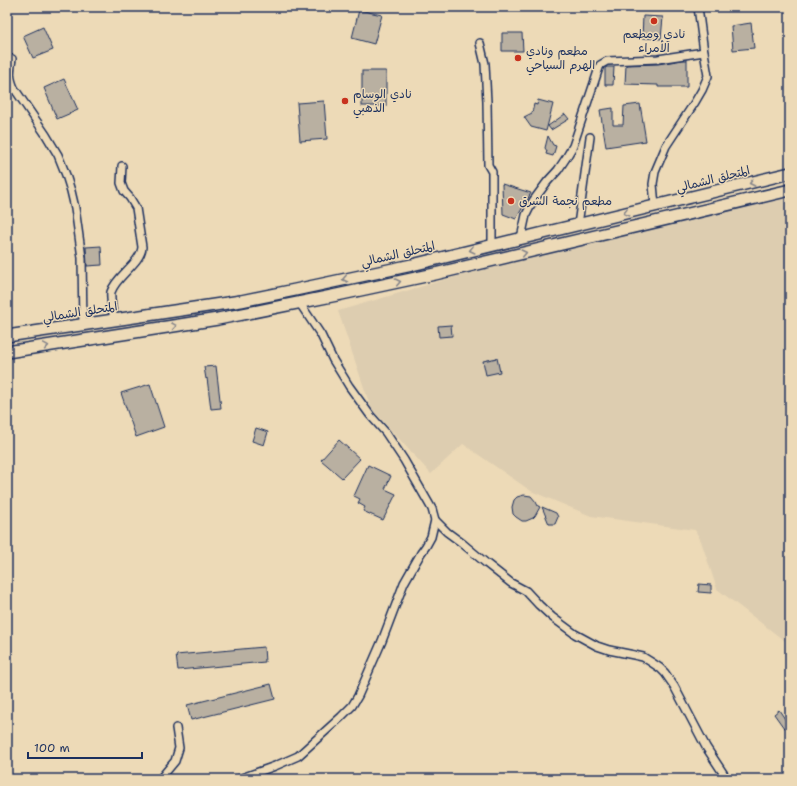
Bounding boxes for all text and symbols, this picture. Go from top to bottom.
marker: نادي ومطعم الأمراء [649,16,659,26]
place label: نادي ومطعم الأمراء [623,26,685,56]
place label: مطعم ونادي الهرم السياحي [526,43,595,76]
marker: مطعم ونادي الهرم السياحي [513,53,523,63]
place label: نادي الوسام الذهبي [353,86,412,119]
marker: نادي الوسام الذهبي [340,96,350,106]
street label: المتحلق الشمالي [674,162,752,199]
one-way arrow [749,178,755,186]
place label: مطعم نجمة الشرق [519,193,612,210]
marker: مطعم نجمة الشرق [506,196,516,206]
one-way arrow [623,209,629,217]
street label: المتحلق الشمالي [359,238,437,273]
one-way arrow [469,246,475,254]
one-way arrow [521,249,528,257]
one-way arrow [342,275,349,283]
one-way arrow [395,278,401,287]
street label: المتحلق الشمالي [41,298,119,329]
one-way arrow [171,322,177,331]
one-way arrow [42,342,49,351]
scale bar [28,734,142,760]
text: 100 m [34,740,70,756]

